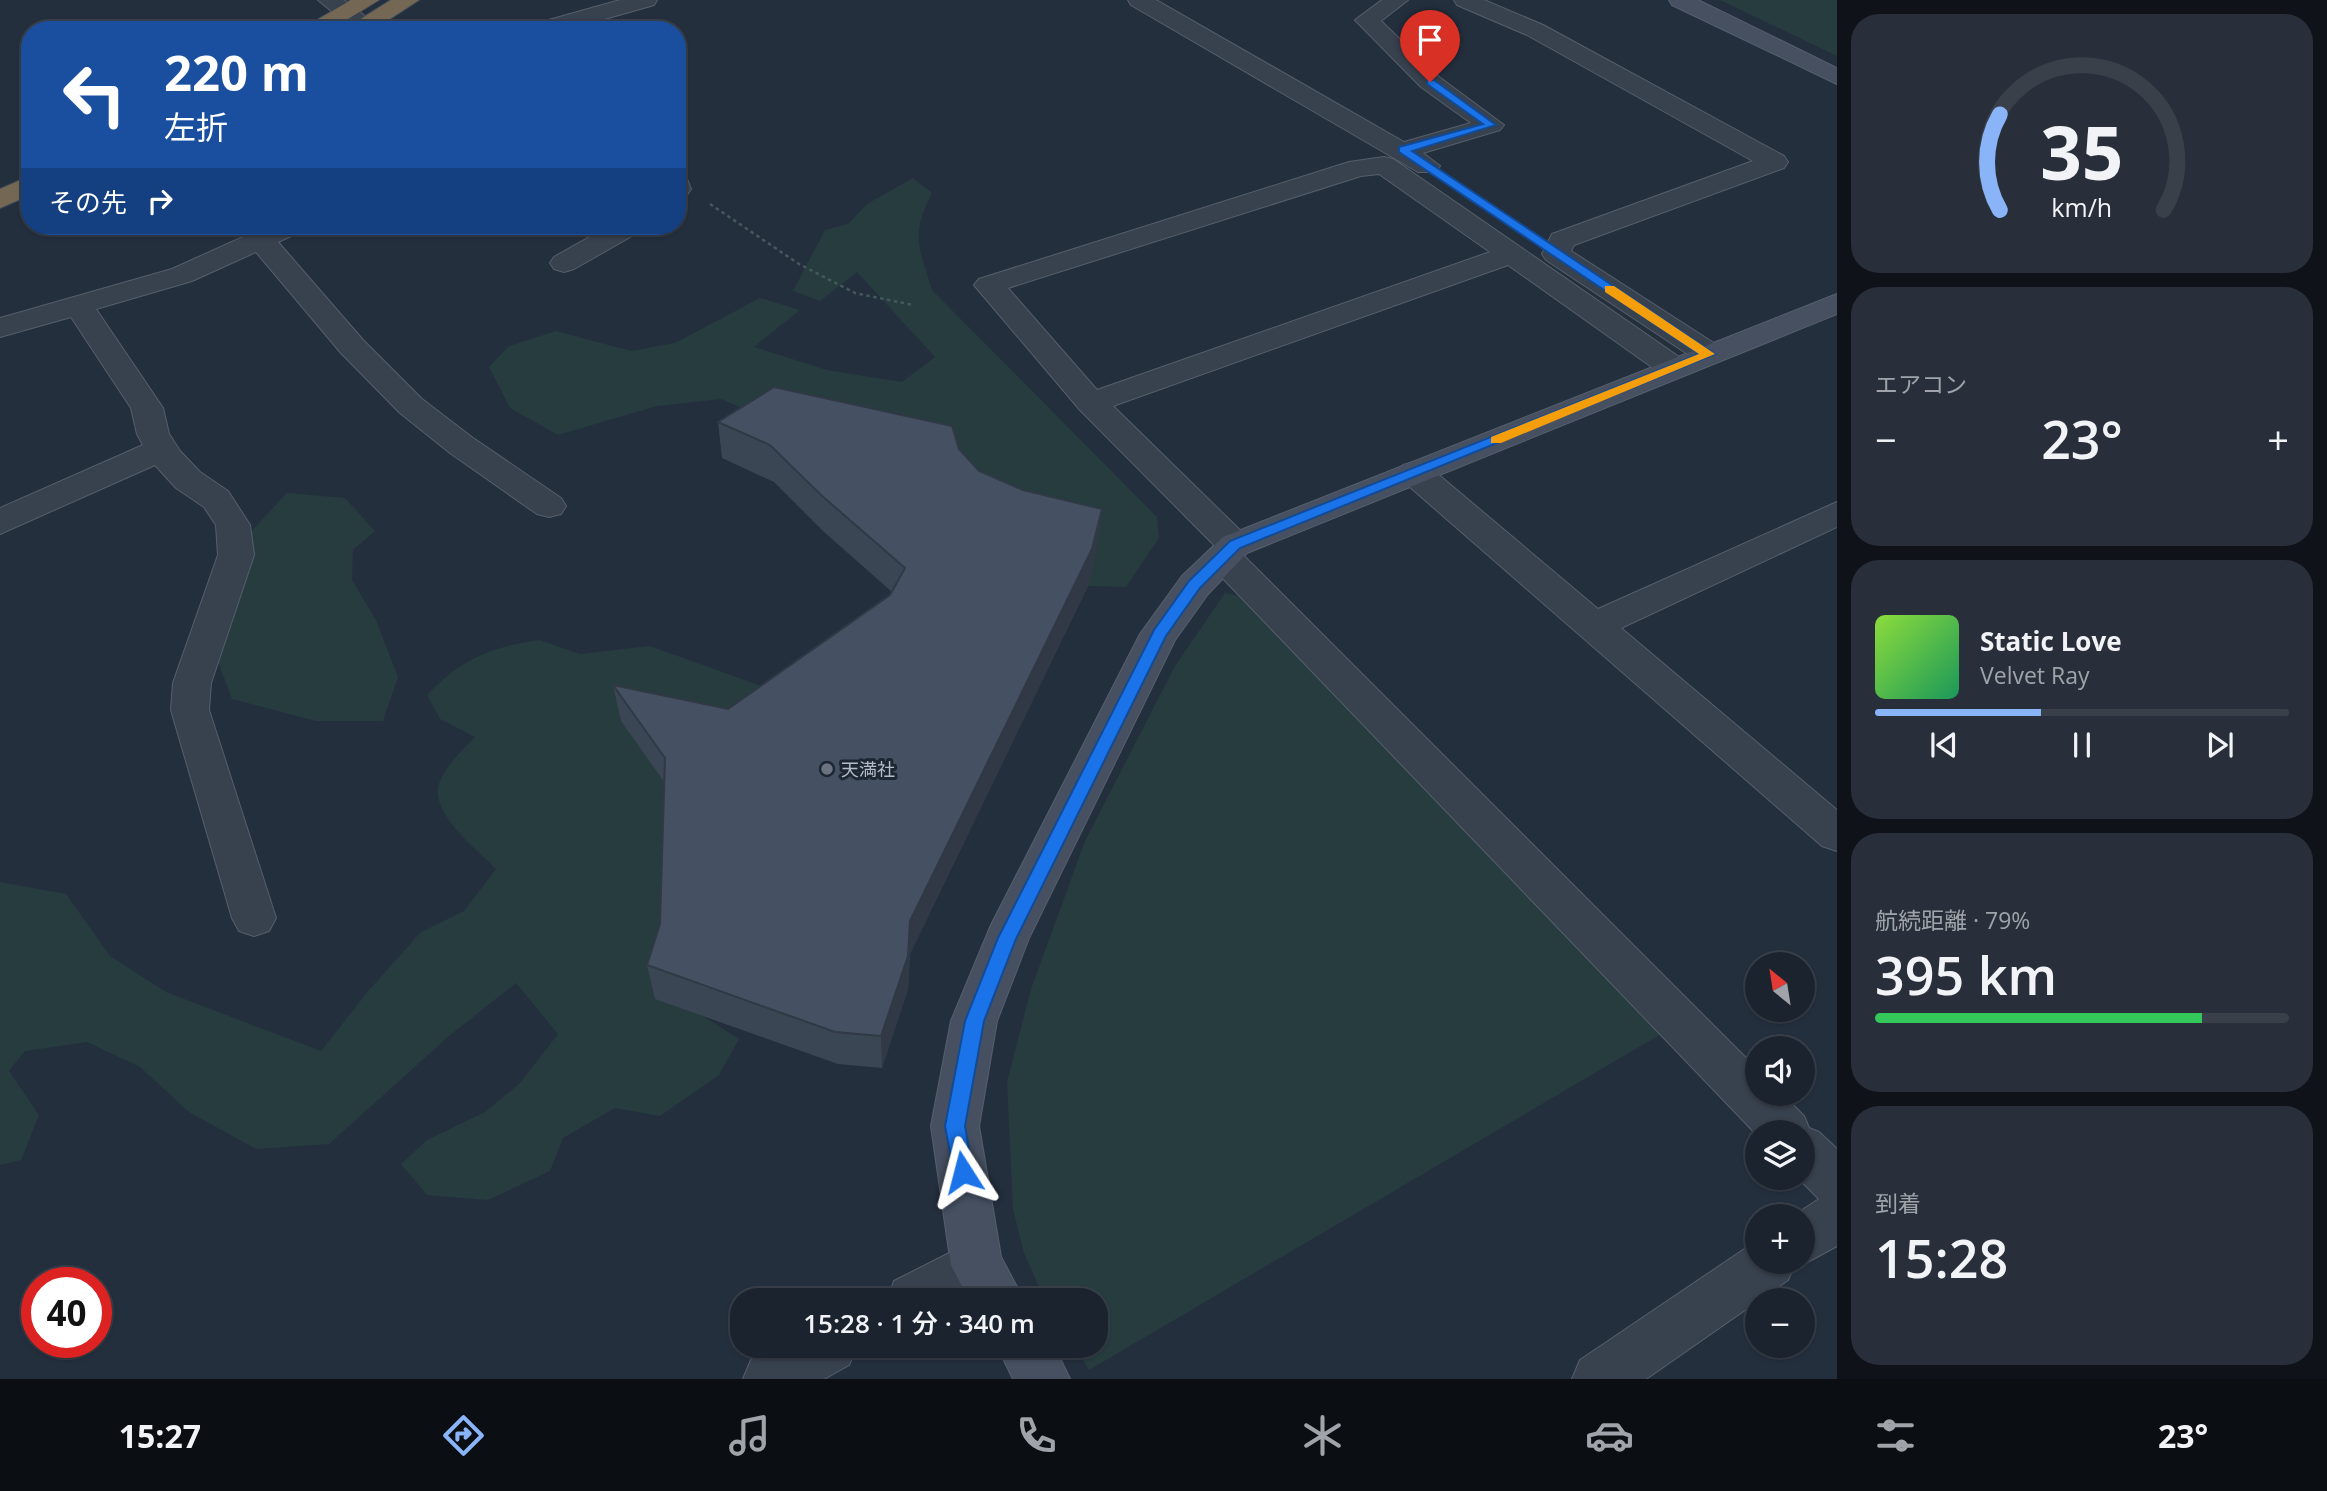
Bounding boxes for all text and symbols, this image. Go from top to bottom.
pin [1400,10,1460,82]
icon: arrive [1411,21,1449,59]
text: 220 m [164,39,309,105]
icon: left [49,49,140,140]
text: 35 [2040,102,2124,201]
text: 左折 [164,105,228,148]
icon: right [141,182,179,220]
text: その先 [49,184,127,220]
text: km/h [2052,189,2112,223]
text: エアコン [1875,368,1967,400]
text: 23° [2041,403,2123,474]
text: − [1875,413,1897,465]
text: + [2267,413,2289,465]
text: Static Love [1980,623,2122,659]
text: Velvet Ray [1980,659,2090,691]
icon: previous [1925,726,1963,764]
icon: pause [2063,726,2101,764]
icon: next [2201,726,2239,764]
place label: 天満社 [841,757,895,781]
marker: 天満社 [819,761,835,777]
text: 航続距離 · 79% [1875,904,2030,936]
text: 395 km [1875,939,2057,1010]
north arrow [1745,952,1815,1022]
map controls [1745,952,1815,1358]
button: sound [1745,1036,1815,1106]
button: layers [1745,1120,1815,1190]
position arrow [926,1135,1000,1209]
text: 到着 [1875,1187,1921,1219]
button: + [1745,1204,1815,1274]
text: 15:28 [1875,1222,2008,1293]
speed limit sign: 40 [21,1267,112,1358]
button: − [1745,1288,1815,1358]
text: 15:28 · 1 分 · 340 m [803,1305,1035,1341]
icon: directions [439,1411,488,1460]
icon: music [725,1411,774,1460]
icon: phone [1012,1411,1061,1460]
icon: climate [1298,1411,1347,1460]
icon: car [1585,1411,1634,1460]
icon: filters [1871,1411,1920,1460]
text: 15:27 [119,1414,201,1457]
text: 23° [2158,1414,2208,1457]

